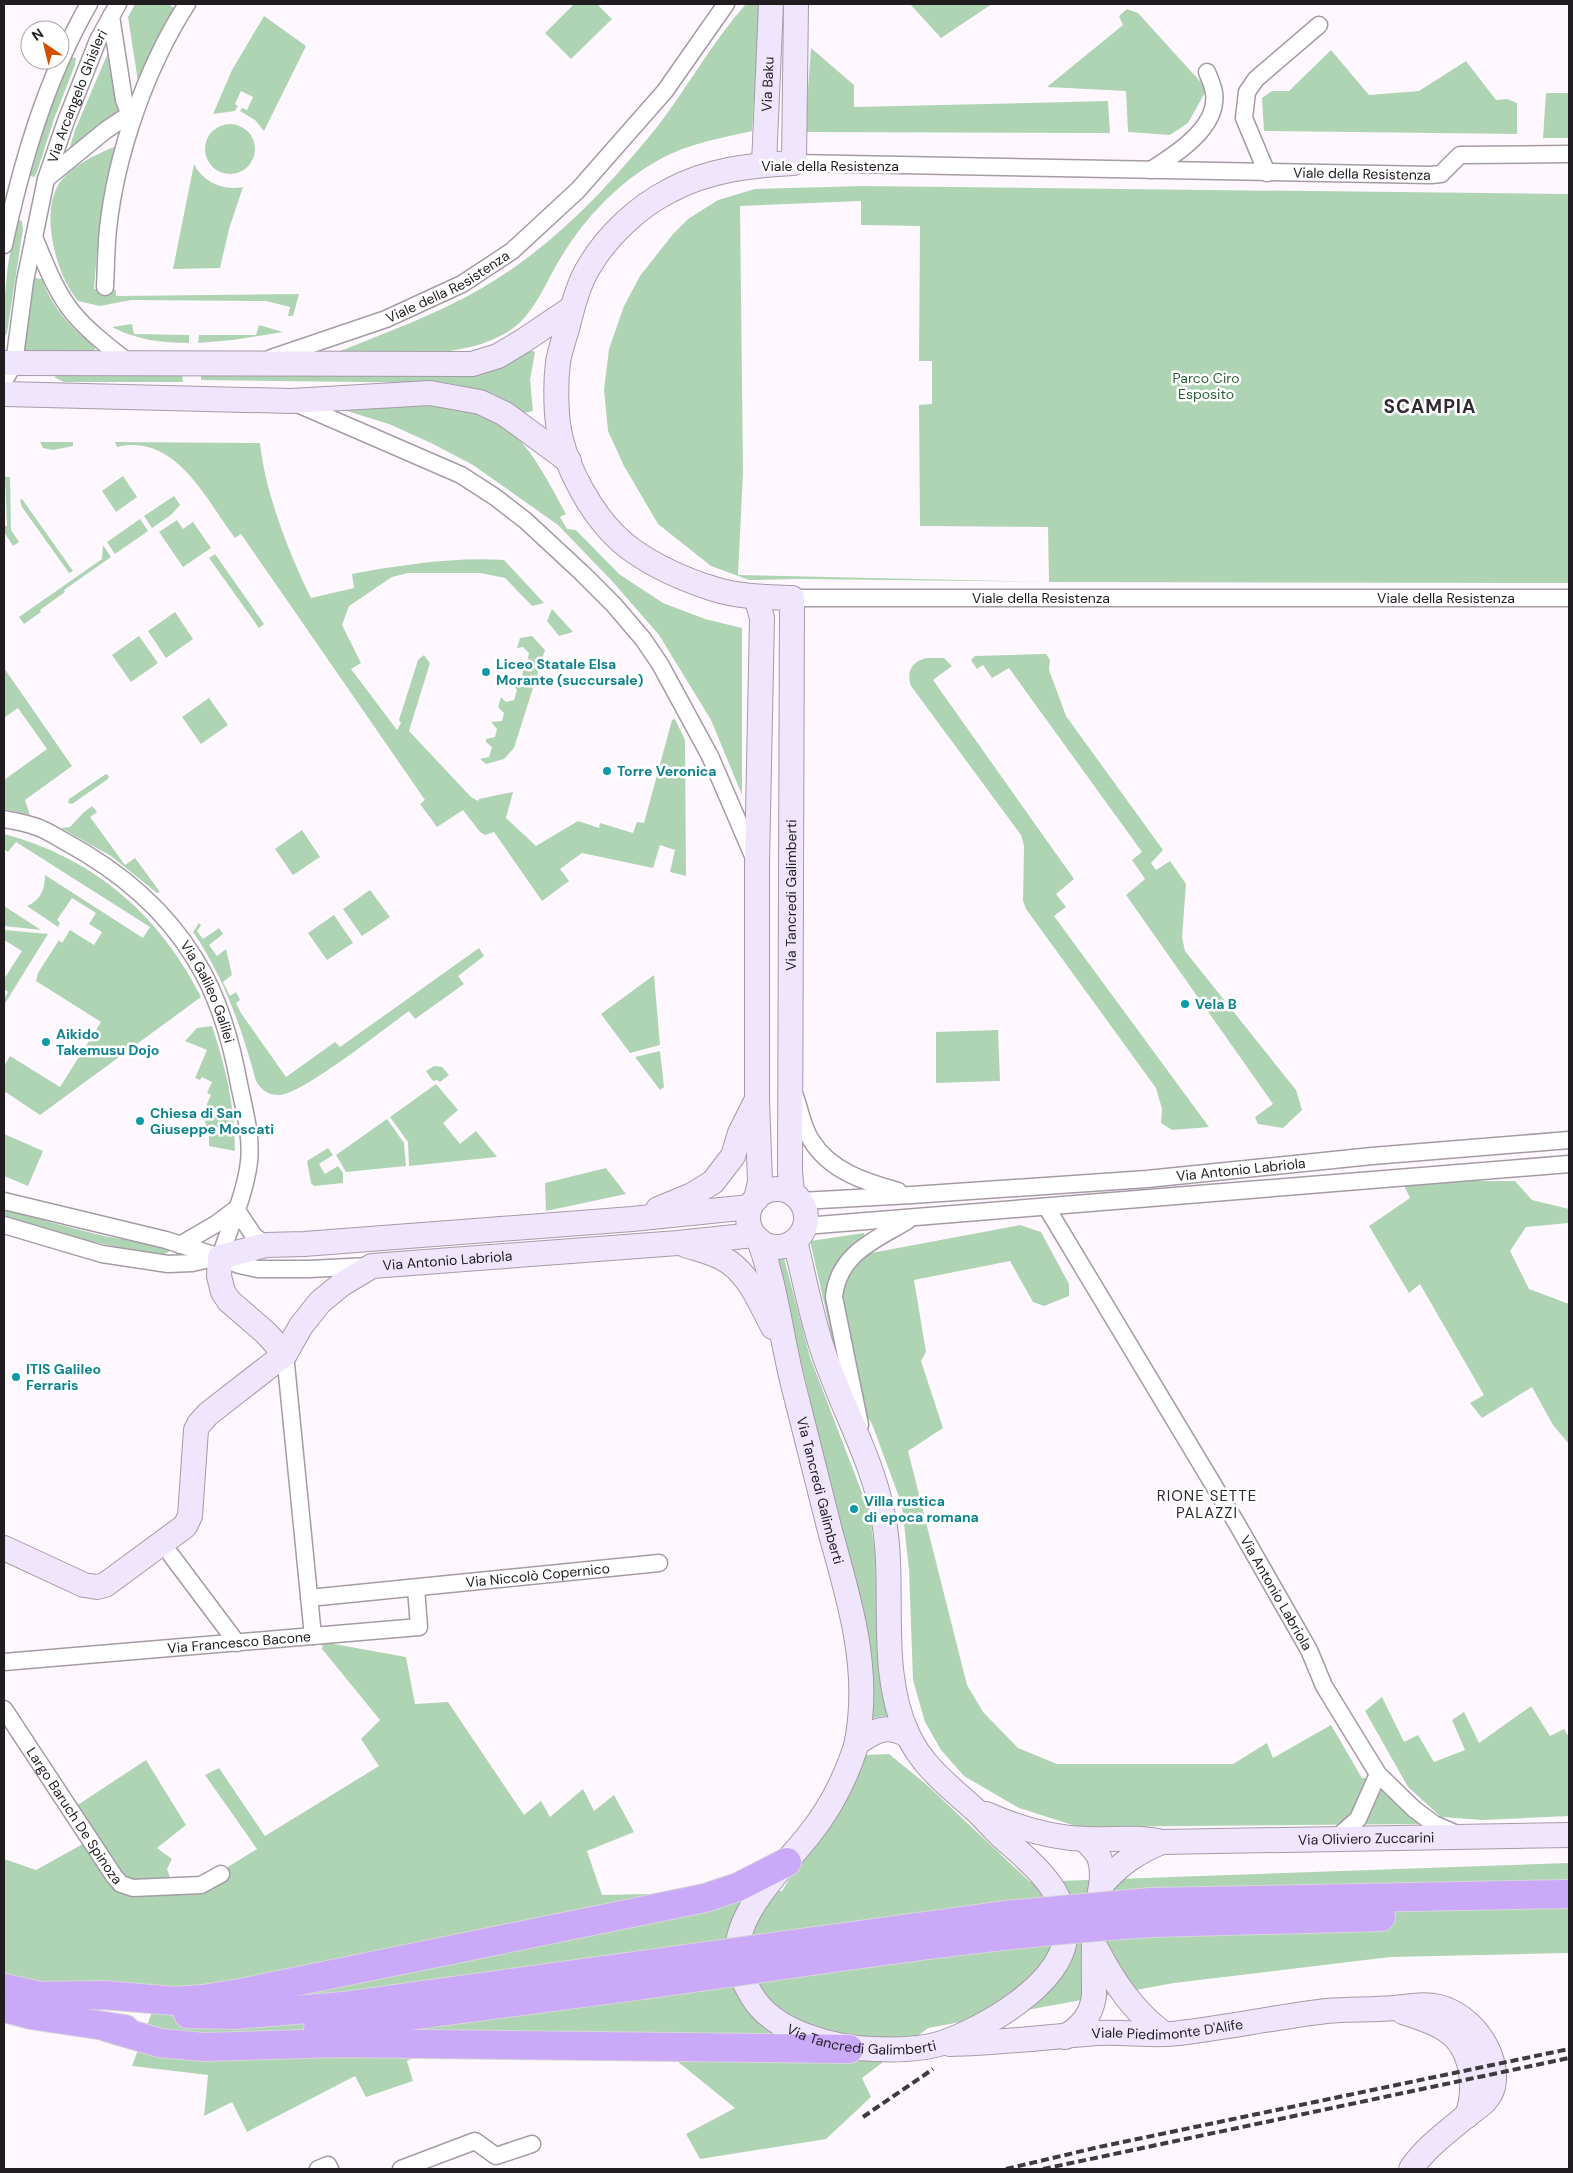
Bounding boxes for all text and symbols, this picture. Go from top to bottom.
north arrow [20,20,70,70]
text: N [28,24,47,45]
street label: Via Arcangelo Ghisleri [43,26,111,165]
street label: Via Baku [757,56,778,112]
street label: Viale della Resistenza [761,157,899,175]
street label: Viale della Resistenza [1293,163,1431,184]
street label: Viale della Resistenza [383,246,513,327]
park label: Parco Ciro Esposito [1173,369,1239,403]
district label: SCAMPIA [1384,394,1476,419]
street label: Viale della Resistenza [972,589,1110,607]
street label: Viale della Resistenza [1377,589,1515,607]
place label: Liceo Statale Elsa Morante (succursale) [496,655,644,689]
marker: Liceo Statale Elsa Morante (succursale) [480,666,492,678]
place label: Torre Veronica [617,762,717,780]
marker: Torre Veronica [601,765,613,777]
street label: Via Tancredi Galimberti [782,819,800,971]
street label: Via Galileo Galilei [176,937,239,1045]
place label: Vela B [1195,995,1237,1013]
marker: Vela B [1179,998,1191,1010]
place label: Aikido Takemusu Dojo [56,1025,159,1059]
marker: Aikido Takemusu Dojo [40,1036,52,1048]
place label: Chiesa di San Giuseppe Moscati [150,1104,274,1138]
marker: Chiesa di San Giuseppe Moscati [134,1115,146,1127]
street label: Via Antonio Labriola [1175,1154,1306,1185]
street label: Via Antonio Labriola [382,1246,513,1274]
place label: ITIS Galileo Ferraris [26,1360,101,1394]
marker: ITIS Galileo Ferraris [10,1371,22,1383]
street label: Via Tancredi Galimberti [793,1415,848,1566]
district label: RIONE SETTE PALAZZI [1157,1486,1257,1523]
place label: Villa rustica di epoca romana [864,1492,979,1526]
marker: Villa rustica di epoca romana [848,1503,860,1515]
street label: Via Antonio Labriola [1236,1532,1316,1654]
street label: Via Niccolò Copernico [465,1559,611,1591]
street label: Via Francesco Bacone [167,1627,312,1657]
street label: Largo Baruch De Spinoza [23,1744,126,1888]
street label: Via Oliviero Zuccarini [1298,1828,1434,1849]
street label: Viale Piedimonte D'Alife [1091,2015,1244,2044]
street label: Via Tancredi Galimberti [784,2020,938,2059]

